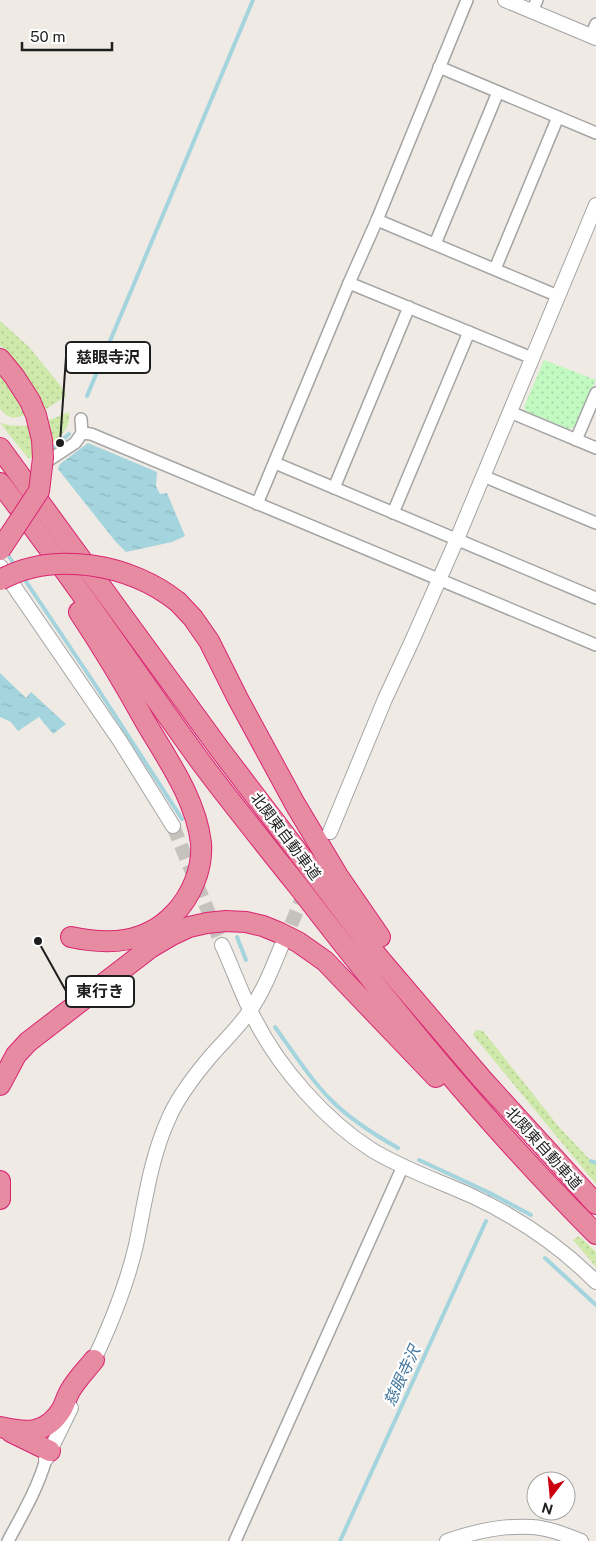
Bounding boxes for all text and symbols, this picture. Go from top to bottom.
scale bar [22,20,112,52]
text: 50 m [30,28,65,45]
callout: 慈眼寺沢 [66,342,150,373]
text: 慈眼寺沢 [76,348,140,367]
street label: 北関東自動車道 [248,789,324,883]
callout: 東行き [66,976,134,1007]
text: 東行き [76,982,124,1001]
street label: 北関東自動車道 [503,1103,585,1193]
water label: 慈眼寺沢 [380,1341,425,1409]
north arrow [526,1471,576,1521]
text: N [540,1499,555,1518]

